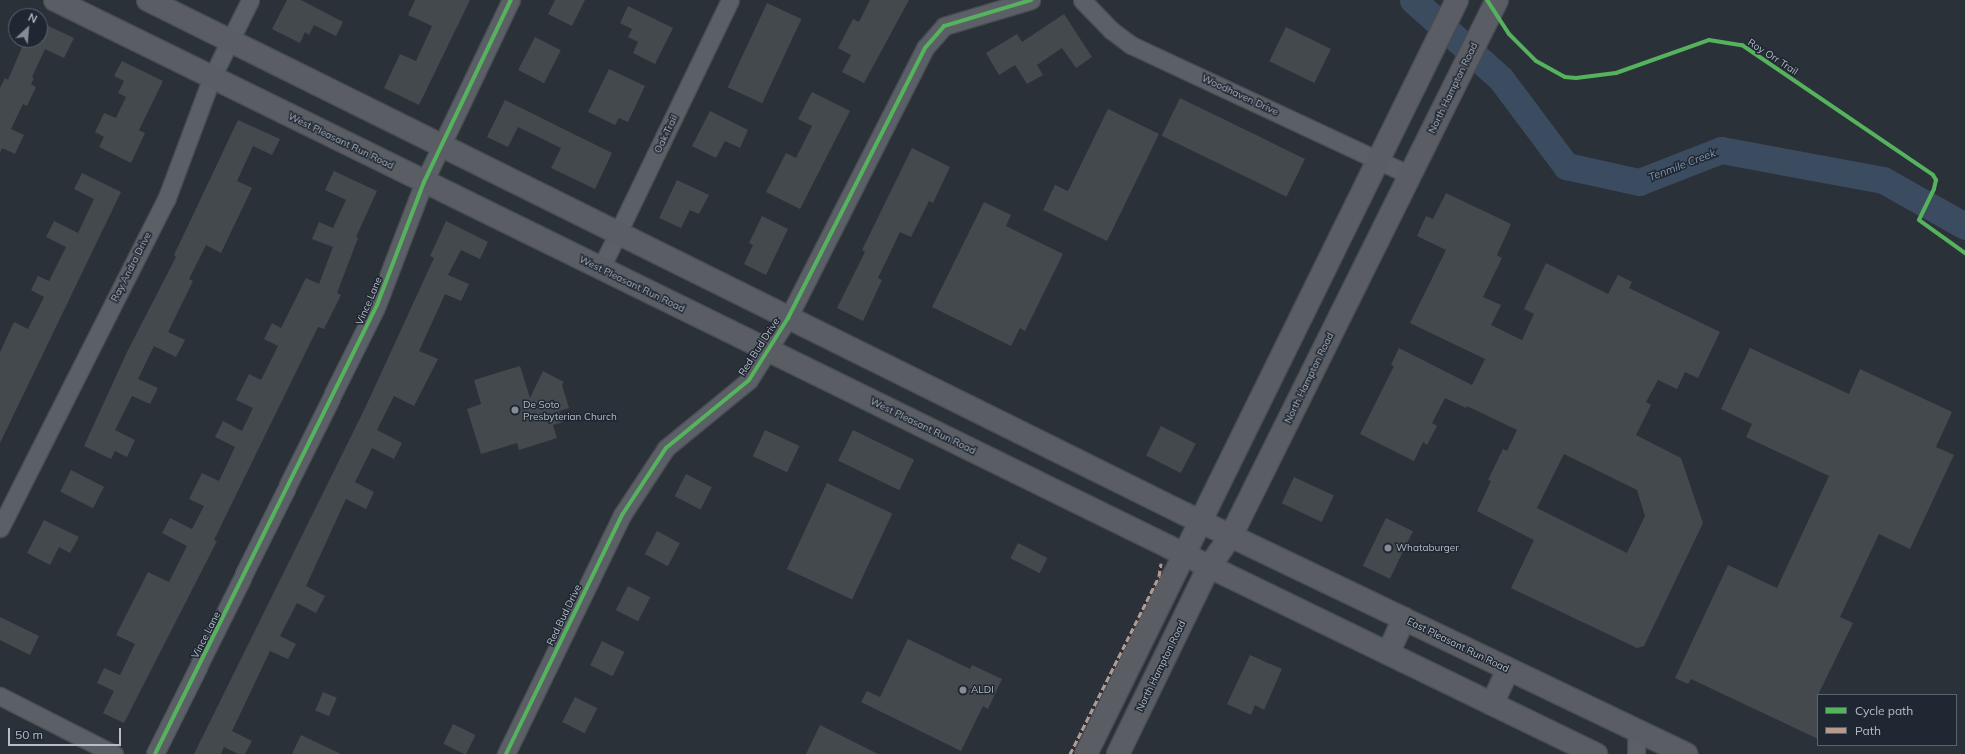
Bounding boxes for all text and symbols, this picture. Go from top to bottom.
north arrow [8,8,48,48]
text: N [26,10,40,26]
street label: Roy Orr Trail [1746,36,1800,78]
street label: North Hampton Road [1426,41,1480,135]
street label: Woodhaven Drive [1200,72,1280,118]
street label: West Pleasant Run Road [286,110,396,172]
street label: Oak Trail [652,113,680,155]
water label: Tenmile Creek [1646,146,1718,184]
street label: Ray Andra Drive [108,230,154,304]
street label: West Pleasant Run Road [577,253,687,315]
street label: Vince Lane [354,275,384,327]
street label: Red Bud Drive [736,316,782,378]
street label: North Hampton Road [1282,331,1336,425]
street label: West Pleasant Run Road [868,395,978,457]
place label: De Soto Presbyterian Church [523,398,617,422]
marker: De Soto Presbyterian Church [510,405,520,415]
place label: Whataburger [1396,542,1459,554]
marker: Whataburger [1383,543,1393,553]
street label: Red Bud Drive [544,583,584,647]
street label: Vince Lane [189,610,223,660]
street label: East Pleasant Run Road [1405,615,1511,675]
street label: North Hampton Road [1134,619,1188,713]
place label: ALDI [971,684,994,696]
marker: ALDI [958,685,968,695]
legend [1817,694,1957,746]
text: Cycle path [1855,703,1913,718]
scale bar [10,720,123,746]
text: Path [1855,723,1881,738]
text: 50 m [15,727,43,742]

